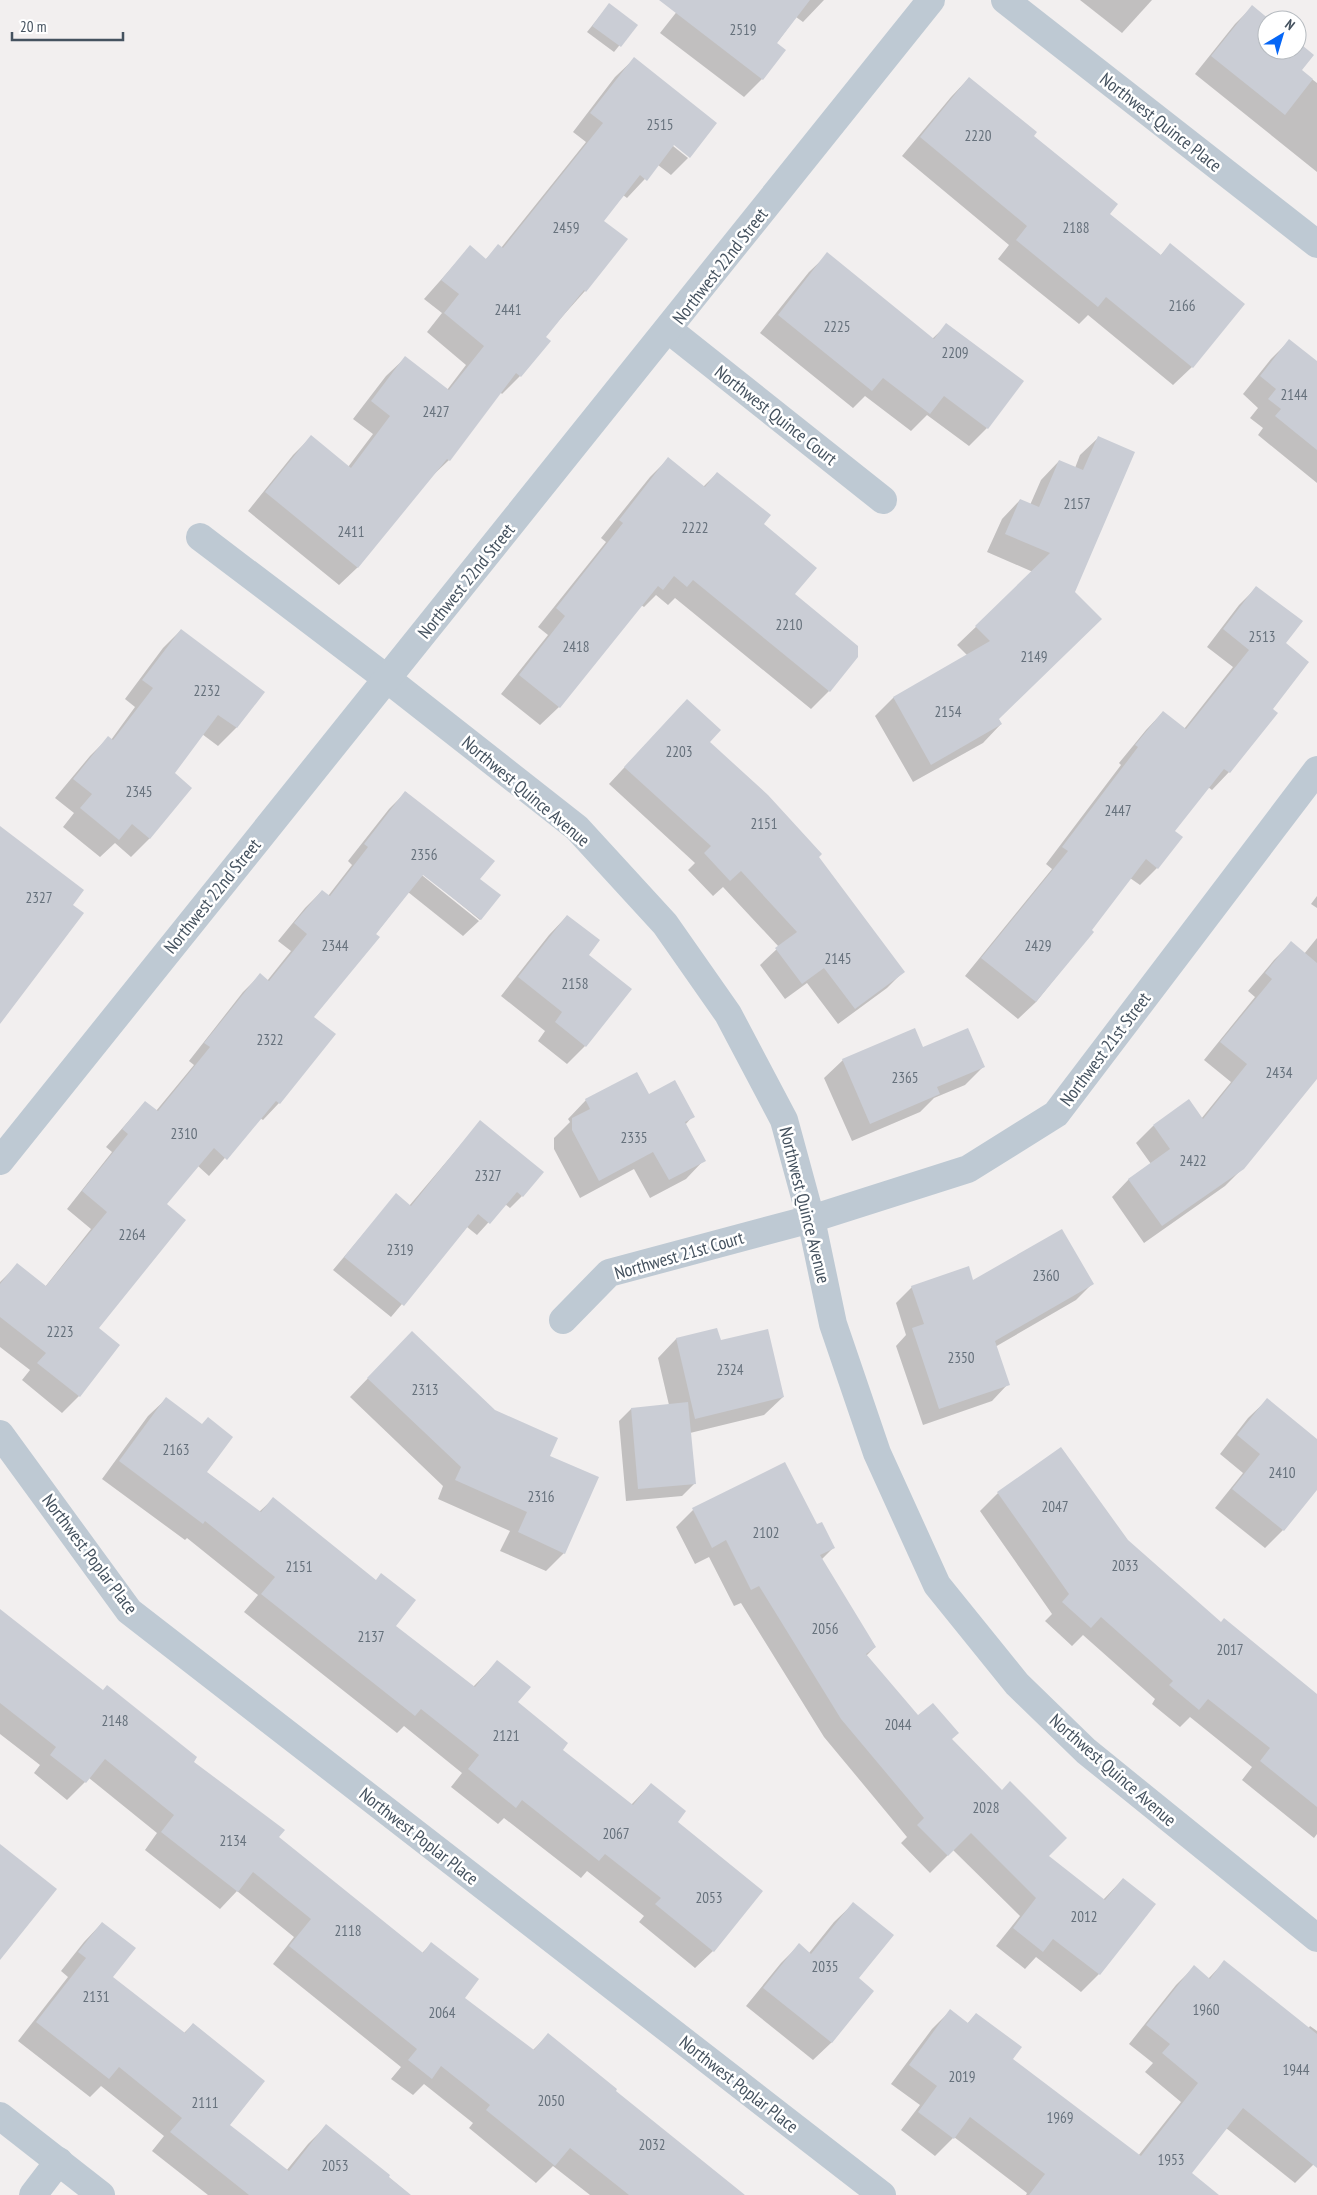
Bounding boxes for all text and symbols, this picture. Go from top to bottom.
scale bar [12,10,124,42]
north arrow [1257,10,1307,60]
text: N [1281,15,1299,34]
text: 20 m [20,17,46,36]
house number: 2519 [729,20,757,39]
street label: Northwest Quince Place [1095,67,1227,177]
house number: 2515 [646,115,674,134]
house number: 2220 [964,126,992,145]
street label: Northwest 22nd Street [667,203,773,329]
house number: 2459 [552,218,580,237]
house number: 2188 [1062,218,1090,237]
house number: 2166 [1168,296,1196,315]
house number: 2441 [494,300,522,319]
house number: 2225 [823,317,851,336]
house number: 2209 [941,343,969,362]
street label: Northwest Quince Court [710,360,842,470]
house number: 2144 [1280,385,1308,404]
house number: 2427 [422,402,450,421]
house number: 2157 [1063,494,1091,513]
house number: 2222 [681,518,709,537]
street label: Northwest 22nd Street [413,519,519,643]
house number: 2411 [337,522,365,541]
house number: 2210 [775,615,803,634]
house number: 2513 [1248,627,1276,646]
house number: 2418 [562,637,590,656]
house number: 2149 [1020,647,1048,666]
house number: 2232 [193,681,221,700]
house number: 2154 [934,702,962,721]
street label: Northwest Quince Avenue [457,731,595,851]
house number: 2203 [665,742,693,761]
house number: 2345 [125,782,153,801]
house number: 2447 [1104,801,1132,820]
house number: 2151 [750,814,778,833]
street label: Northwest 22nd Street [159,834,265,958]
house number: 2356 [410,845,438,864]
house number: 2327 [25,888,53,907]
house number: 2344 [321,936,349,955]
house number: 2429 [1024,936,1052,955]
house number: 2145 [824,949,852,968]
house number: 2158 [561,974,589,993]
street label: Northwest 21st Street [1055,987,1155,1111]
house number: 2322 [256,1030,284,1049]
house number: 2434 [1265,1063,1293,1082]
house number: 2365 [891,1068,919,1087]
house number: 2310 [170,1124,198,1143]
street label: Northwest Quince Avenue [774,1124,836,1286]
house number: 2335 [620,1128,648,1147]
house number: 2422 [1179,1151,1207,1170]
house number: 2327 [474,1166,502,1185]
house number: 2264 [118,1225,146,1244]
street label: Northwest 21st Court [612,1226,746,1284]
house number: 2319 [386,1240,414,1259]
house number: 2360 [1032,1266,1060,1285]
house number: 2223 [46,1322,74,1341]
house number: 2350 [947,1348,975,1367]
house number: 2324 [716,1360,744,1379]
house number: 2313 [411,1380,439,1399]
house number: 2163 [162,1440,190,1459]
house number: 2410 [1268,1463,1296,1482]
house number: 2316 [527,1487,555,1506]
street label: Northwest Poplar Place [37,1489,143,1619]
house number: 2047 [1041,1497,1069,1516]
house number: 2102 [752,1523,780,1542]
house number: 2033 [1111,1556,1139,1575]
house number: 2151 [285,1557,313,1576]
house number: 2056 [811,1619,839,1638]
house number: 2137 [357,1627,385,1646]
house number: 2017 [1216,1640,1244,1659]
street label: Northwest Quince Avenue [1045,1709,1181,1831]
house number: 2148 [101,1711,129,1730]
house number: 2044 [884,1715,912,1734]
house number: 2121 [492,1726,520,1745]
street label: Northwest Poplar Place [355,1782,483,1890]
house number: 2028 [972,1798,1000,1817]
house number: 2067 [602,1824,630,1843]
house number: 2134 [219,1831,247,1850]
house number: 2053 [695,1888,723,1907]
house number: 2012 [1070,1907,1098,1926]
house number: 2118 [334,1921,362,1940]
house number: 2035 [811,1957,839,1976]
house number: 2131 [82,1987,110,2006]
house number: 1960 [1192,2000,1220,2019]
house number: 2064 [428,2003,456,2022]
street label: Northwest Poplar Place [675,2030,803,2138]
house number: 1944 [1282,2060,1310,2079]
house number: 2019 [948,2067,976,2086]
house number: 2050 [537,2091,565,2110]
house number: 2111 [191,2093,219,2112]
house number: 1969 [1046,2108,1074,2127]
house number: 2032 [638,2135,666,2154]
house number: 1953 [1157,2150,1185,2169]
house number: 2053 [321,2156,349,2175]

